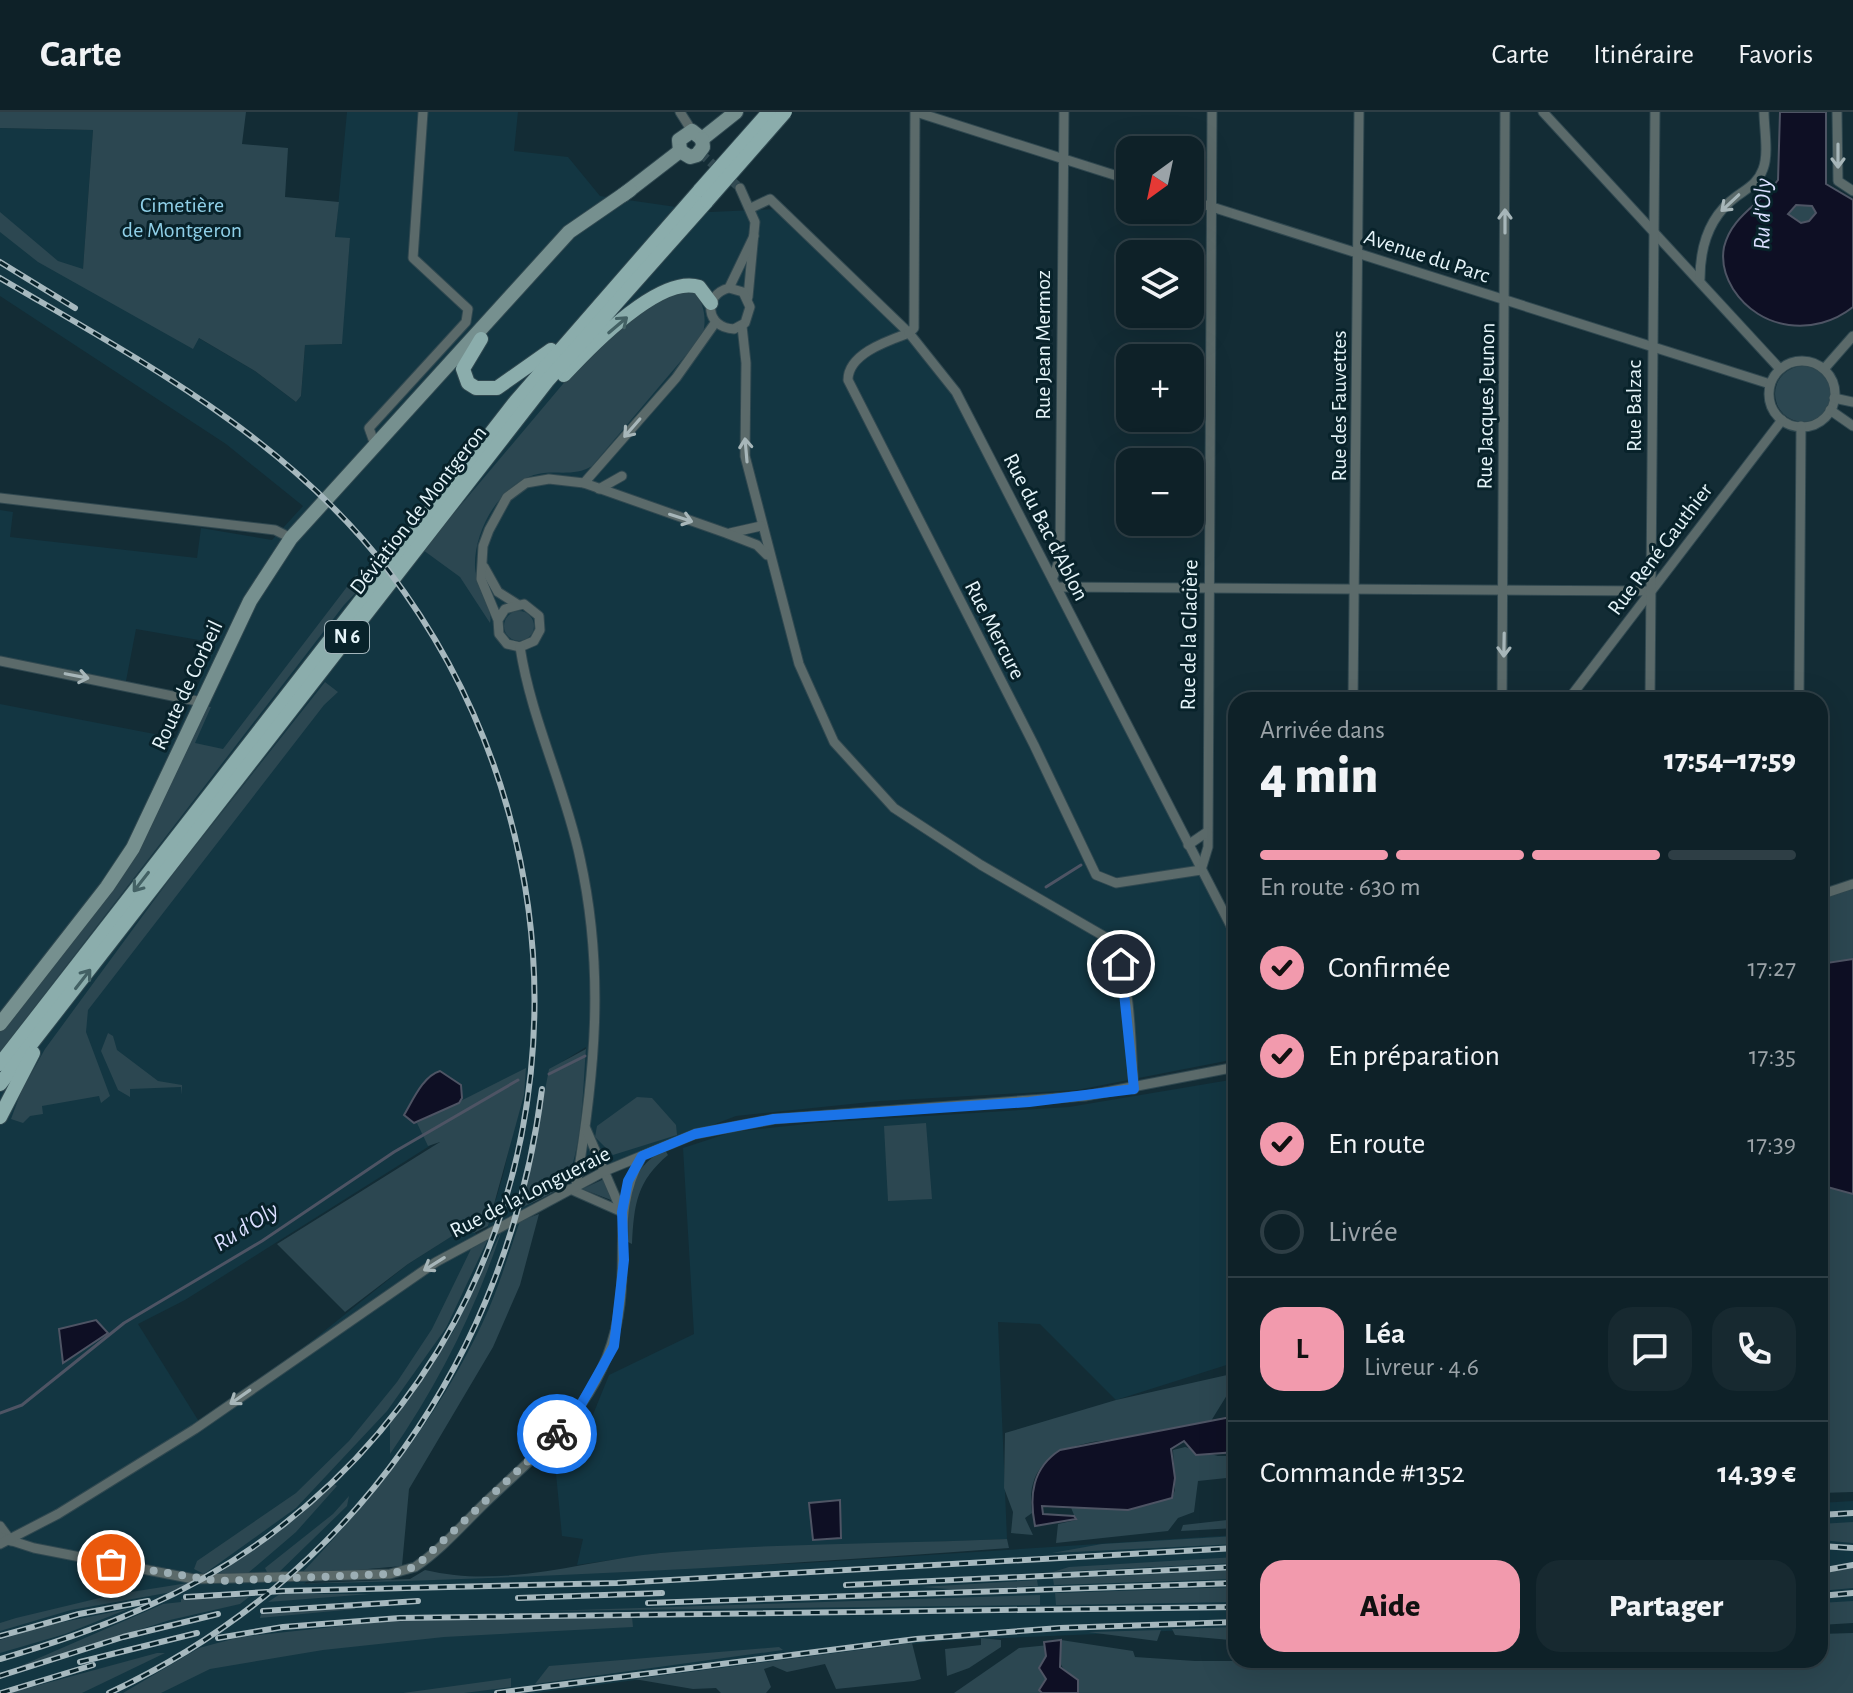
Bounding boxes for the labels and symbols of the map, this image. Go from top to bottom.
north arrow [1116,136,1204,224]
one-way arrow [1830,142,1845,169]
water label: Ru d'Oly [1750,178,1776,250]
park label: Cimetière de Montgeron [122,194,242,241]
one-way arrow [1720,194,1740,213]
one-way arrow [1498,208,1513,235]
street label: Avenue du Parc [1362,225,1493,287]
street label: Rue Jean Mermoz [1032,270,1054,420]
one-way arrow [607,316,628,334]
street label: Rue Jacques Jeunon [1474,322,1498,490]
street label: Rue des Fauvettes [1328,330,1350,482]
street label: Rue Balzac [1623,360,1645,452]
one-way arrow [623,417,641,437]
street label: Déviation de Montgeron [345,421,491,599]
one-way arrow [738,437,753,464]
street label: Rue du Bac d'Ablon [999,450,1093,604]
street label: Rue René Gauthier [1603,479,1717,619]
one-way arrow [668,512,693,527]
street label: Rue de la Glacière [1177,559,1201,711]
street label: Rue Mercure [961,577,1029,683]
street label: Route de Corbeil [147,617,227,753]
road number: N 6 [325,621,369,653]
one-way arrow [1496,631,1511,658]
one-way arrow [63,669,89,684]
one-way arrow [133,871,150,892]
pin [1087,930,1155,998]
one-way arrow [74,969,91,990]
street label: Rue de la Longueraie [446,1142,614,1242]
water label: Ru d'Oly [209,1198,283,1256]
one-way arrow [423,1256,446,1272]
one-way arrow [230,1389,252,1405]
courier [517,1394,597,1474]
pin [77,1530,145,1598]

